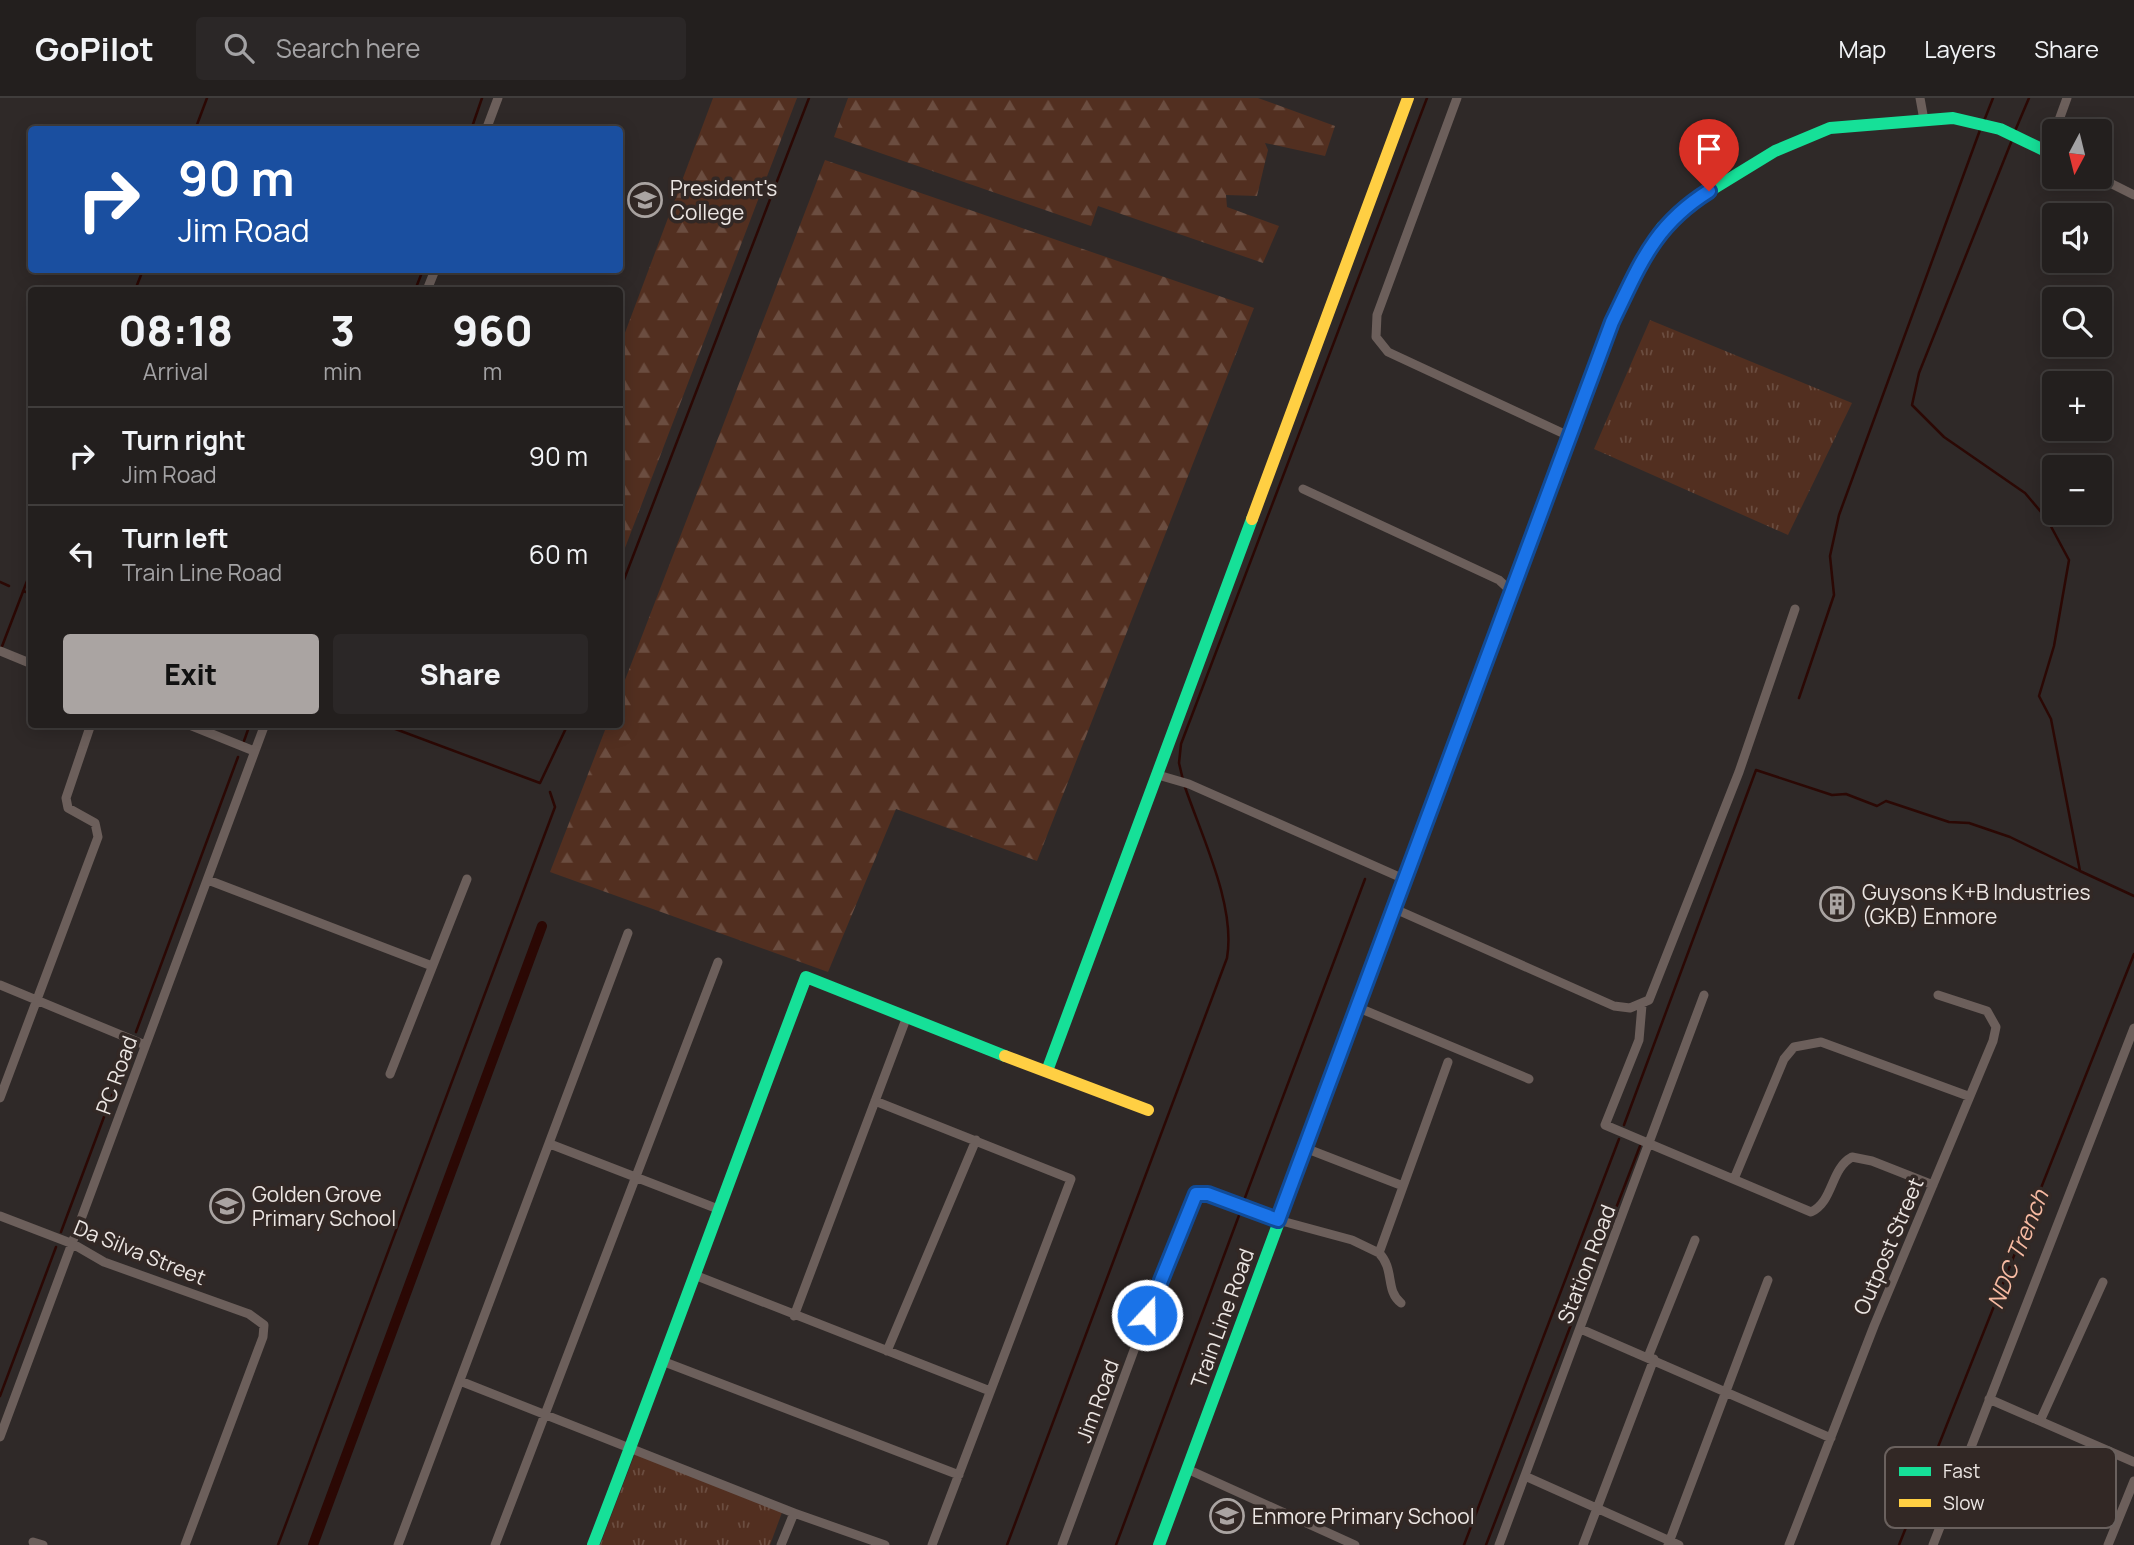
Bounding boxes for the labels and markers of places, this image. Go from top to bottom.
pin [1679,119,1739,191]
place label: President's College [670,174,777,226]
school or university icon: President's College [626,181,664,219]
place label: Guysons K+B Industries (GKB) Enmore [1862,878,2091,930]
building icon: Guysons K+B Industries (GKB) Enmore [1818,885,1856,923]
place label: Golden Grove Primary School [252,1180,396,1232]
school or university icon: Golden Grove Primary School [208,1187,246,1225]
school or university icon: Enmore Primary School [1208,1497,1246,1535]
place label: Enmore Primary School [1252,1502,1475,1530]

